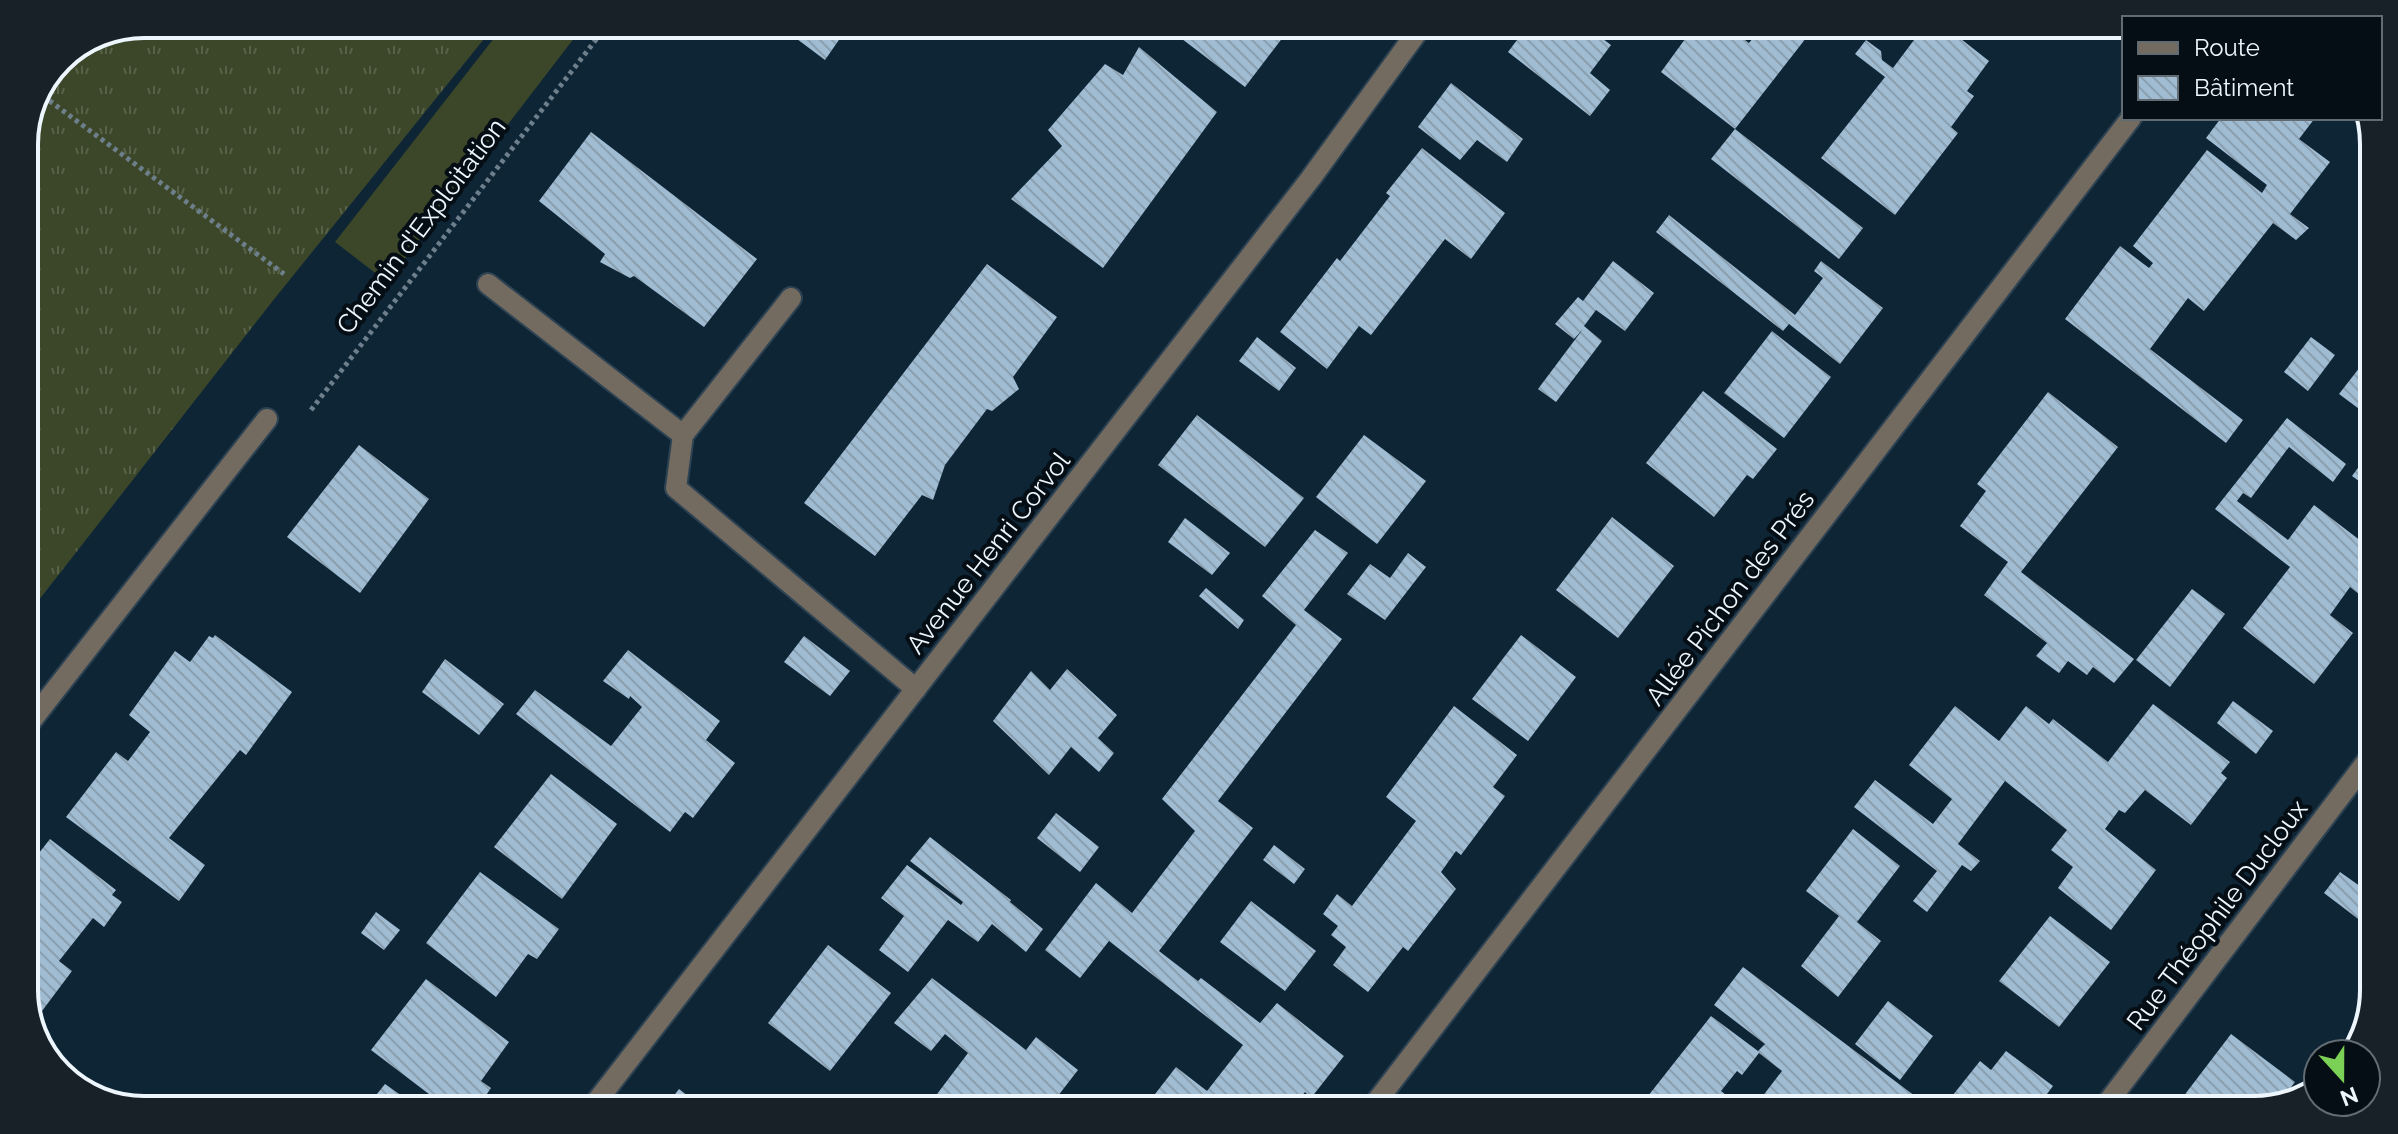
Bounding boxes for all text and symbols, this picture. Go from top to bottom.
legend [2122,16,2382,120]
text: Route [2194,33,2260,62]
text: Bâtiment [2194,73,2294,102]
street label: Chemin d'Exploitation [330,112,512,340]
street label: Avenue Henri Corvol [900,446,1076,660]
street label: Allée Pichon des Prés [1640,485,1820,711]
street label: Rue Théophile Ducloux [2121,794,2313,1036]
north arrow [2302,1038,2382,1118]
text: N [2337,1082,2362,1112]

